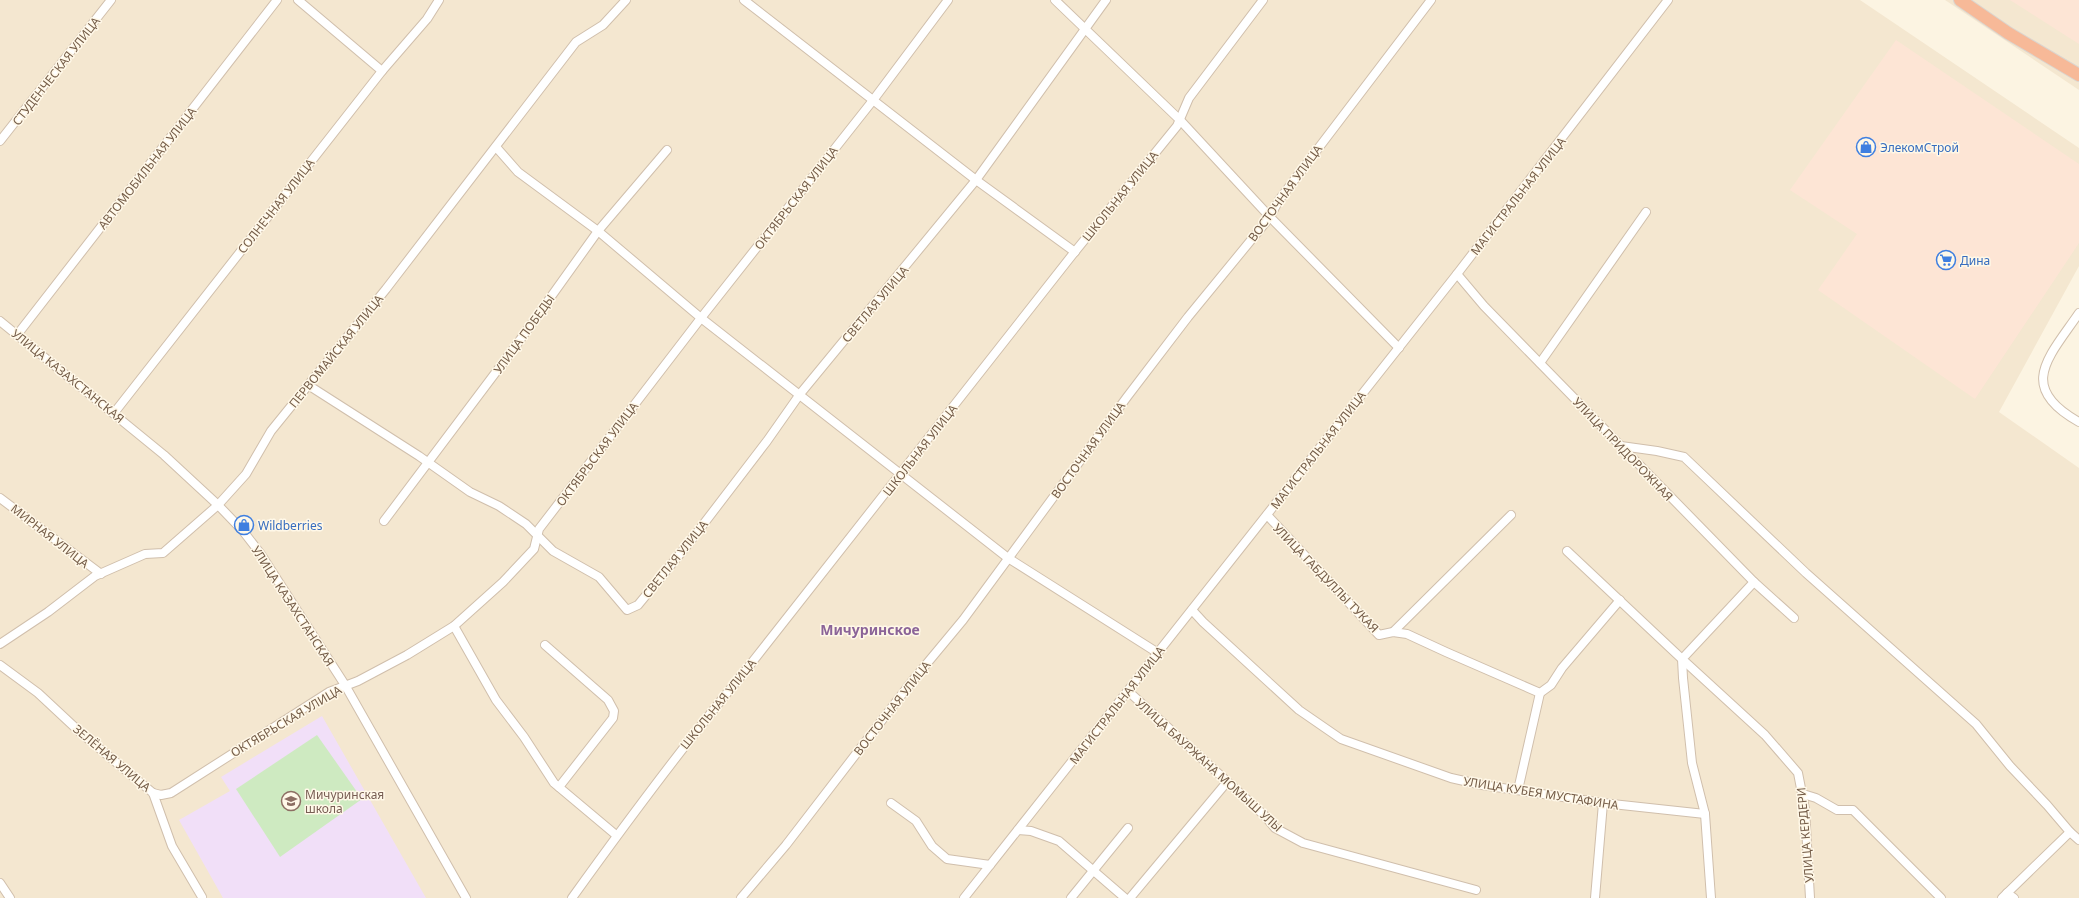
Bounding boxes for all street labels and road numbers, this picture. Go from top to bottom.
street label: СТУДЕНЧЕСКАЯ УЛИЦА [8,13,104,129]
street label: АВТОМОБИЛЬНАЯ УЛИЦА [94,103,200,233]
street label: МАГИСТРАЛЬНАЯ УЛИЦА [1466,133,1570,259]
street label: ВОСТОЧНАЯ УЛИЦА [1244,141,1326,245]
street label: ОКТЯБРЬСКАЯ УЛИЦА [750,143,842,253]
street label: ШКОЛЬНАЯ УЛИЦА [1078,147,1162,245]
street label: СОЛНЕЧНАЯ УЛИЦА [234,155,319,257]
street label: СВЕТЛАЯ УЛИЦА [838,262,912,346]
street label: ПЕРВОМАЙСКАЯ УЛИЦА [285,291,387,411]
street label: УЛИЦА ПОБЕДЫ [489,291,559,377]
street label: УЛИЦА КАЗАХСТАНСКАЯ [8,325,128,427]
street label: МАГИСТРАЛЬНАЯ УЛИЦА [1266,387,1370,513]
street label: УЛИЦА ПРИДОРОЖНАЯ [1569,394,1677,504]
street label: ОКТЯБРЬСКАЯ УЛИЦА [552,398,642,510]
street label: ВОСТОЧНАЯ УЛИЦА [1047,398,1129,502]
street label: ШКОЛЬНАЯ УЛИЦА [879,400,961,499]
street label: МИРНАЯ УЛИЦА [7,500,93,572]
street label: СВЕТЛАЯ УЛИЦА [638,516,712,602]
street label: УЛИЦА ГАБДУЛЛЫ ТУКАЯ [1269,520,1383,636]
street label: УЛИЦА КАЗАХСТАНСКАЯ [248,542,338,670]
street label: МАГИСТРАЛЬНАЯ УЛИЦА [1065,642,1169,768]
street label: ШКОЛЬНАЯ УЛИЦА [676,655,760,753]
street label: ВОСТОЧНАЯ УЛИЦА [850,657,935,759]
street label: ОКТЯБРЬСКАЯ УЛИЦА [227,681,345,761]
street label: УЛИЦА БАУРЖАНА МОМЫШ УЛЫ [1132,694,1286,836]
street label: ЗЕЛЁНАЯ УЛИЦА [70,721,155,796]
street label: УЛИЦА КУБЕЯ МУСТАФИНА [1462,772,1620,814]
street label: УЛИЦА КЕРДЕРИ [1792,786,1818,884]

